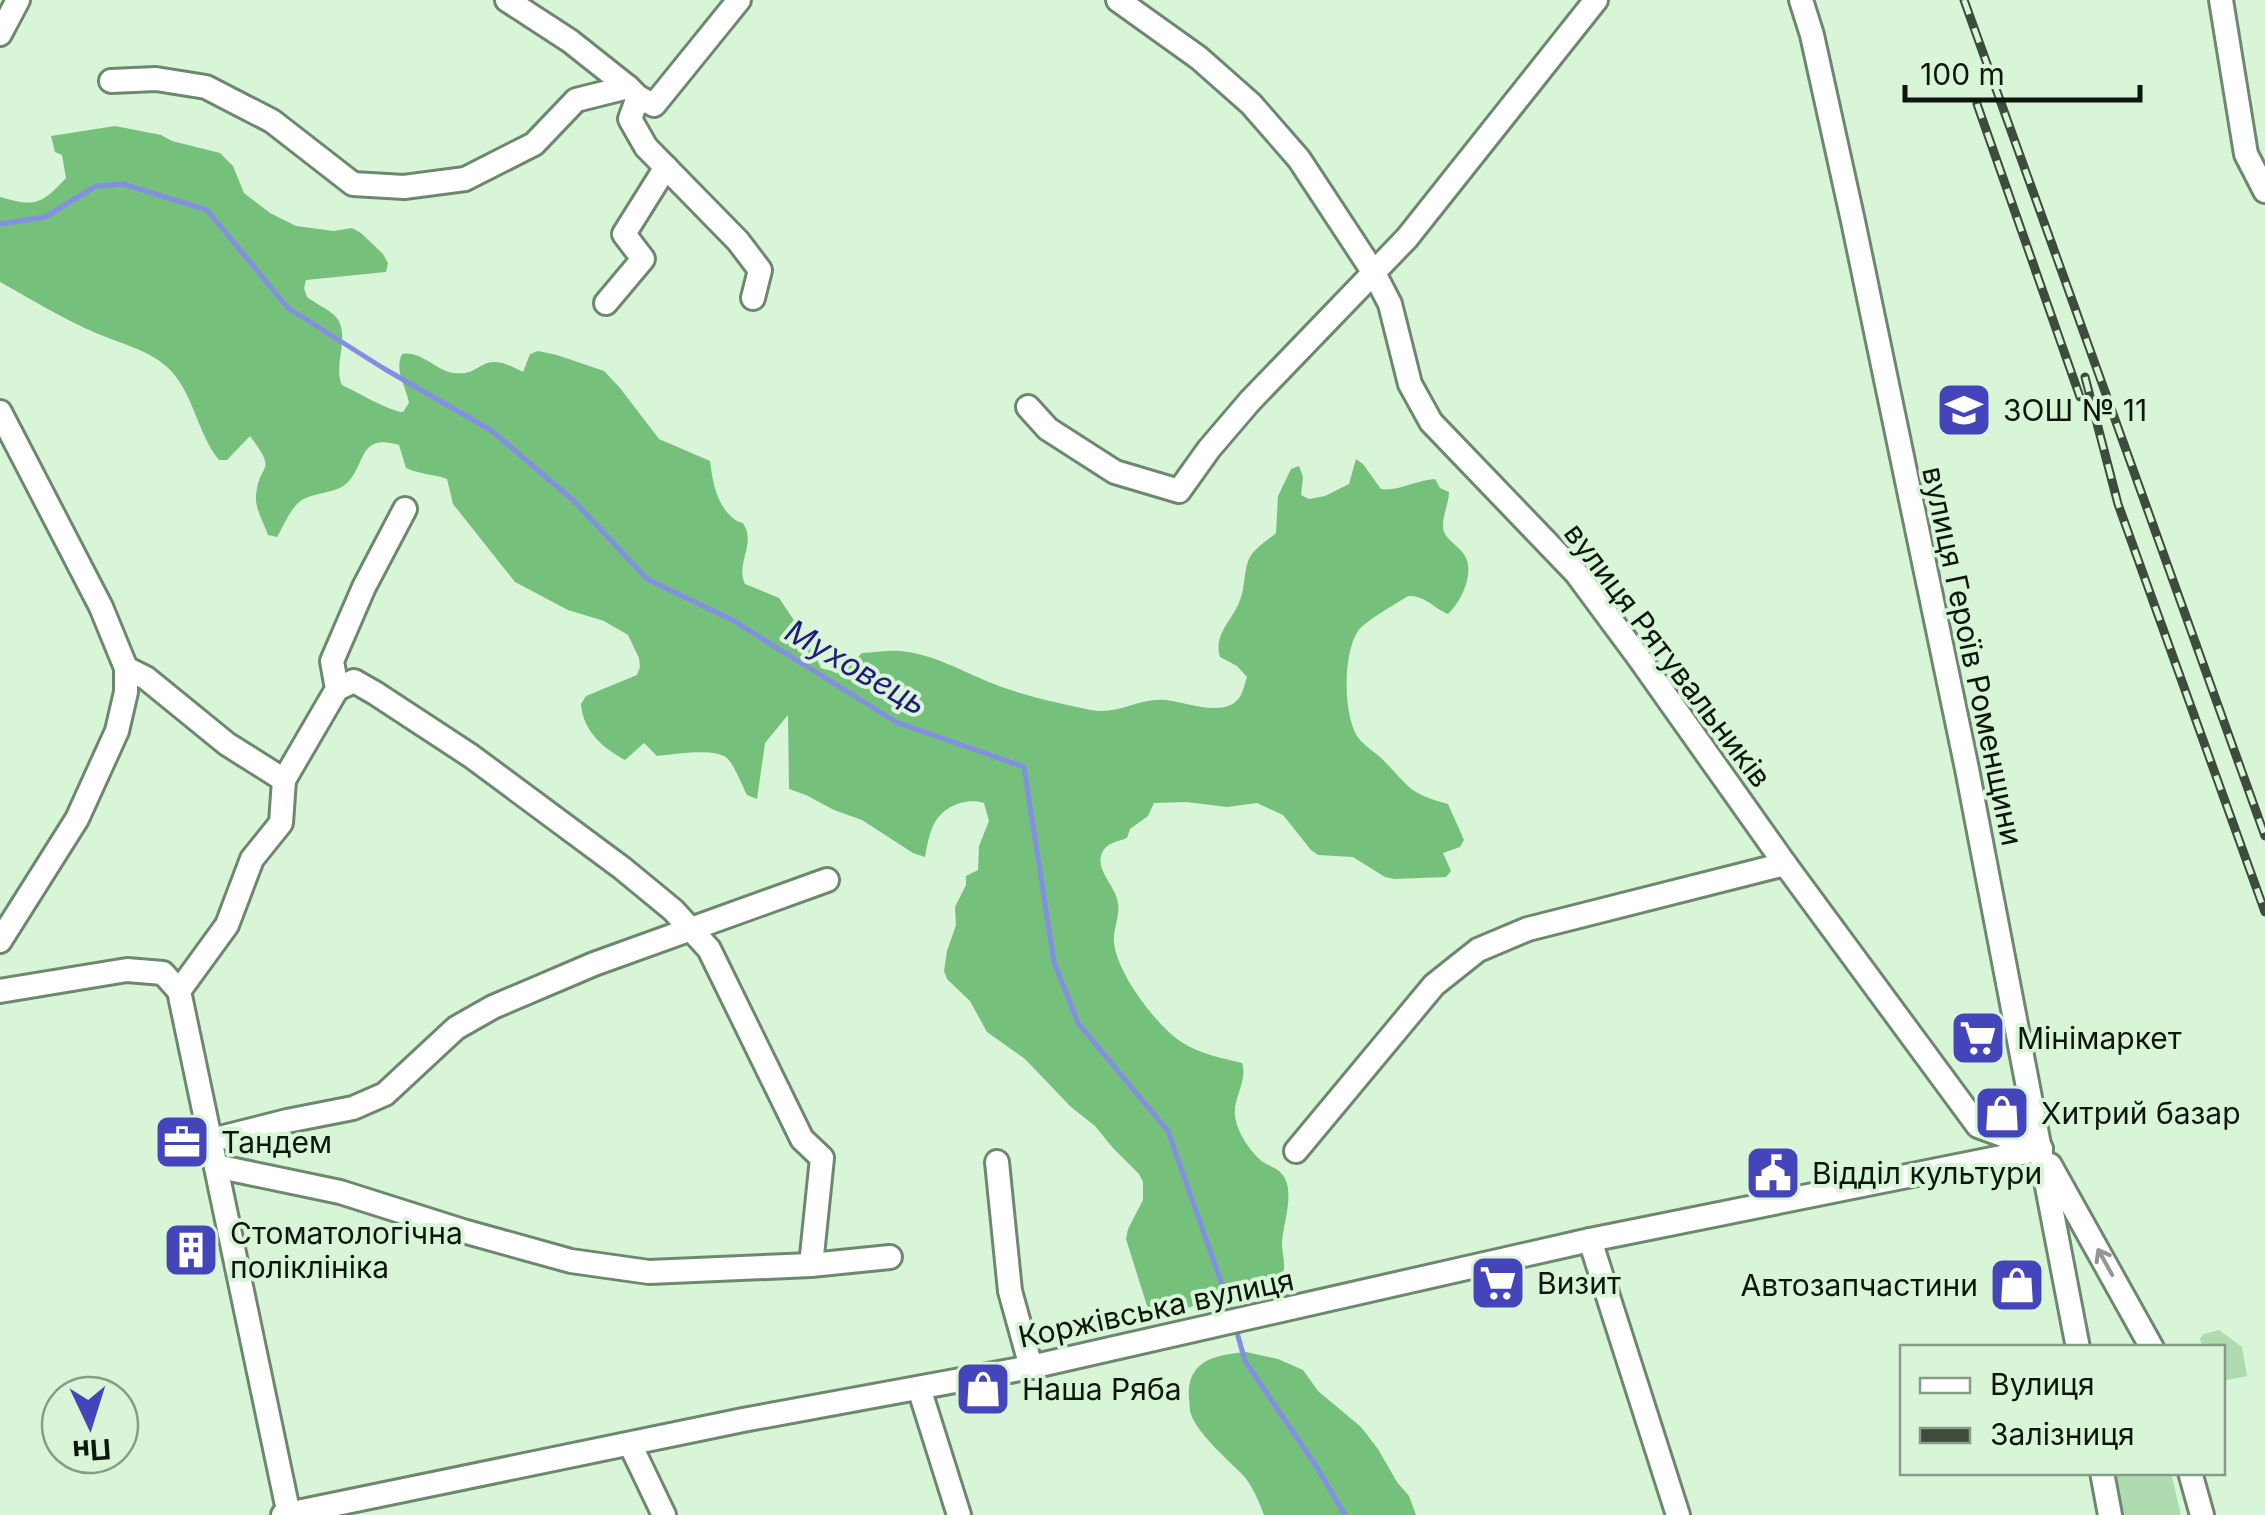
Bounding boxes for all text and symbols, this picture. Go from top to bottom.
scale bar [1905,40,2140,102]
text: 100 m [1920,56,2005,92]
school or university icon: ЗОШ № 11 [1934,380,1994,440]
place label: ЗОШ № 11 [2003,392,2147,428]
street label: вулиця Героїв Роменщини [1915,463,2031,849]
street label: вулиця Рятувальників [1557,516,1779,794]
water label: Муховець [778,611,934,723]
supermarket icon: Мінімаркет [1948,1008,2008,1068]
place label: Мінімаркет [2017,1020,2182,1056]
shop icon: Хитрий базар [1972,1083,2032,1143]
place label: Хитрий базар [2041,1095,2241,1131]
office icon: Тандем [152,1112,212,1172]
place label: Тандем [221,1124,332,1160]
public building icon: Відділ культури [1743,1143,1803,1203]
place label: Відділ культури [1812,1155,2042,1191]
place label: Стоматологічна поліклініка [230,1215,463,1285]
building icon: Стоматологічна поліклініка [161,1220,221,1280]
one-way arrow [2094,1248,2114,1278]
supermarket icon: Визит [1468,1253,1528,1313]
shop icon: Автозапчастини [1987,1255,2047,1315]
street label: Коржівська вулиця [1015,1261,1297,1355]
place label: Визит [1537,1265,1621,1301]
place label: Автозапчастини [1741,1267,1978,1303]
legend [1900,1345,2225,1475]
shop icon: Наша Ряба [953,1359,1013,1419]
text: Вулиця [1990,1366,2095,1402]
place label: Наша Ряба [1022,1371,1182,1407]
north arrow [40,1375,140,1475]
text: Залізниця [1990,1416,2135,1452]
text: Пн [71,1432,112,1468]

